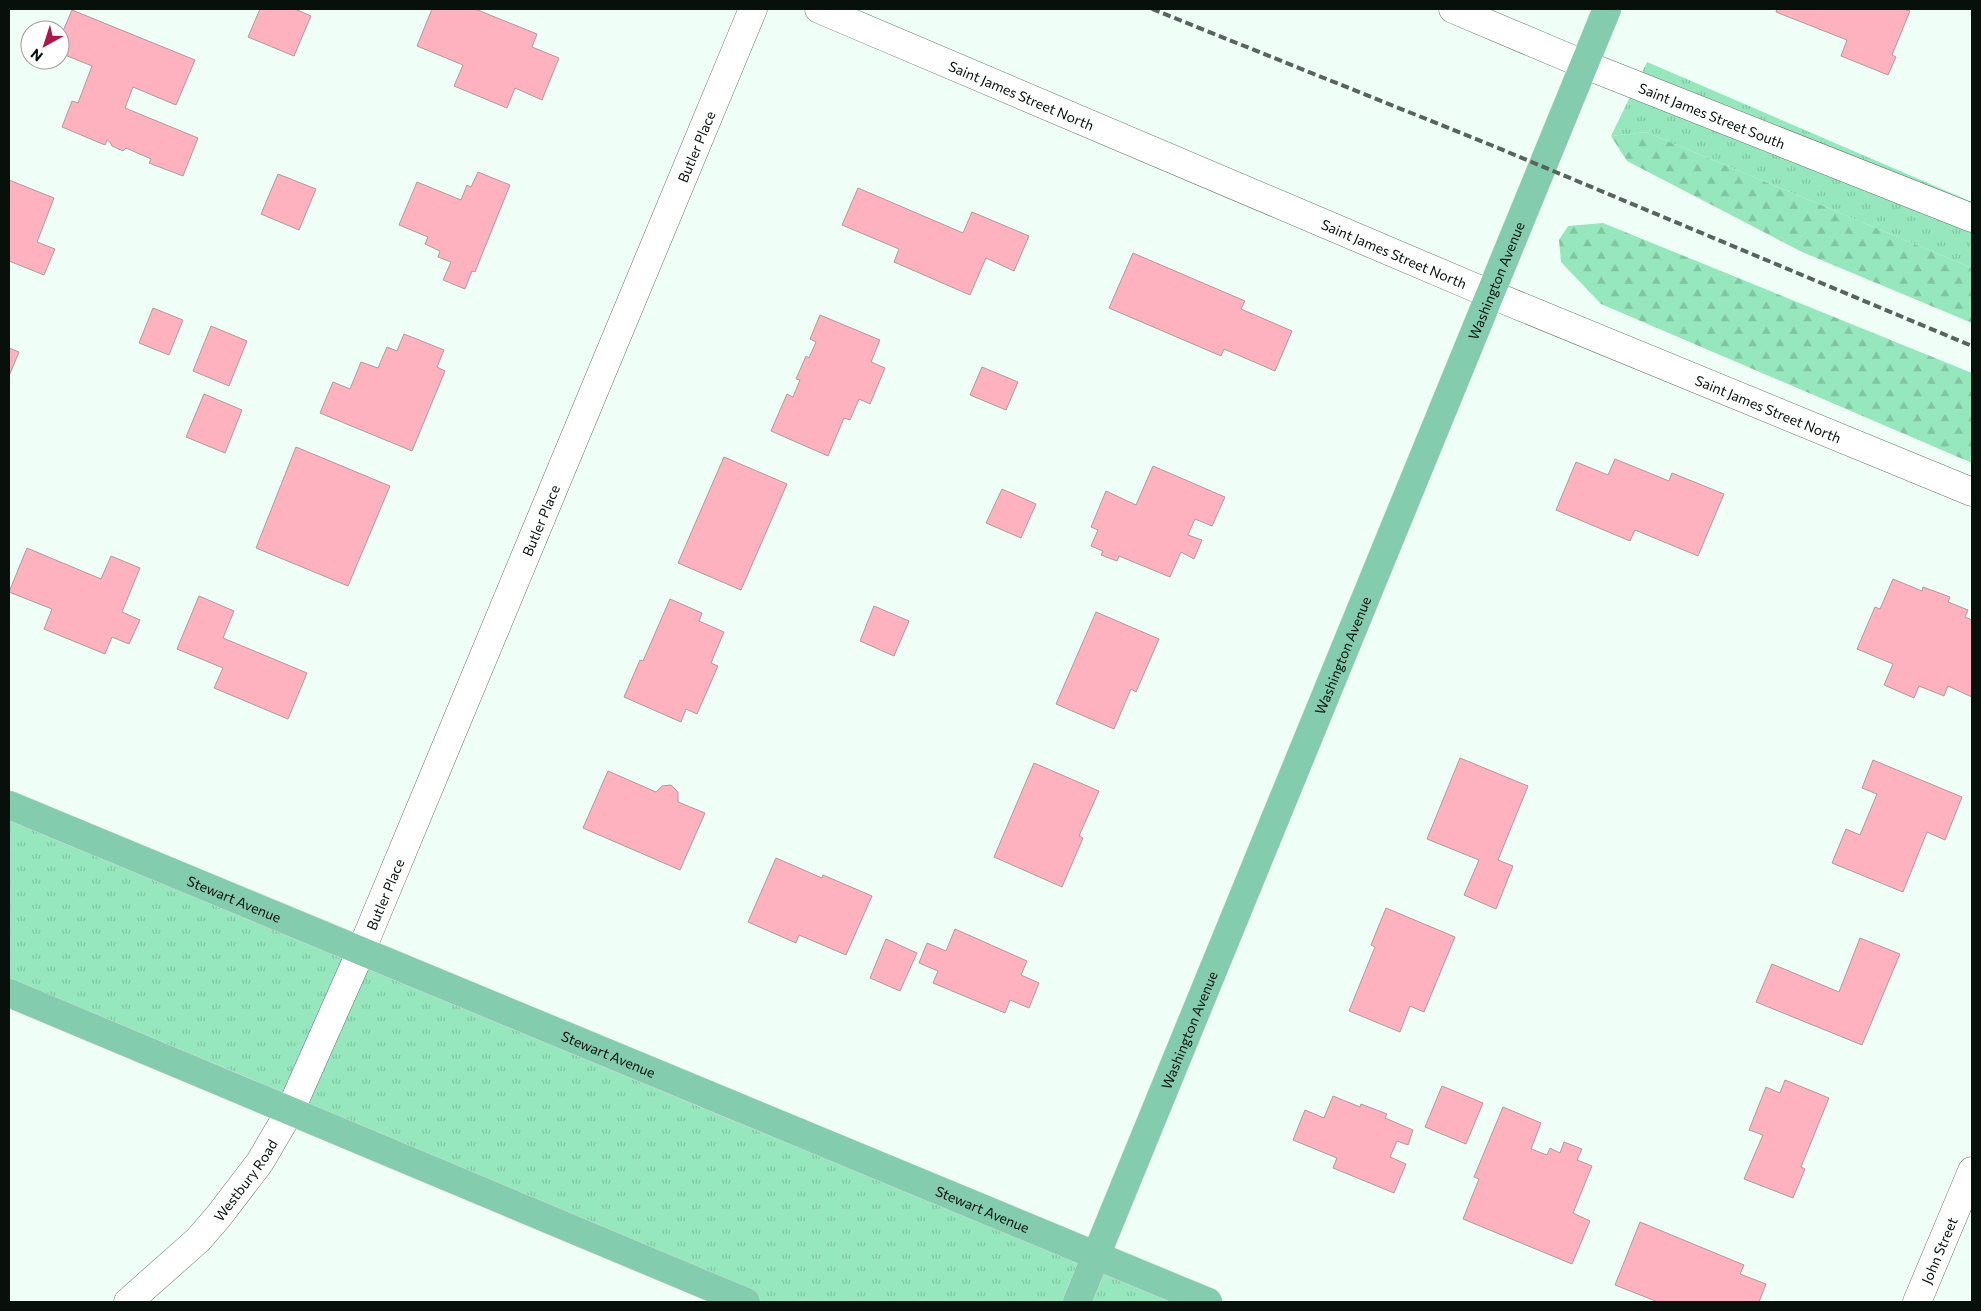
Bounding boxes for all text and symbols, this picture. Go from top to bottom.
north arrow [20,20,70,70]
text: N [27,46,46,65]
street label: Saint James Street North [946,57,1097,133]
street label: Saint James Street South [1636,78,1788,152]
street label: Butler Place [673,108,718,185]
street label: Saint James Street North [1319,215,1470,292]
street label: Washington Avenue [1464,219,1527,342]
street label: Saint James Street North [1693,371,1844,446]
street label: Butler Place [518,482,563,559]
street label: Washington Avenue [1310,594,1374,717]
street label: Butler Place [362,856,407,932]
street label: Stewart Avenue [185,871,284,925]
street label: Washington Avenue [1157,968,1220,1091]
street label: Stewart Avenue [559,1026,658,1081]
street label: Westbury Road [210,1136,280,1224]
street label: Stewart Avenue [933,1182,1032,1236]
street label: John Street [1917,1214,1960,1286]

